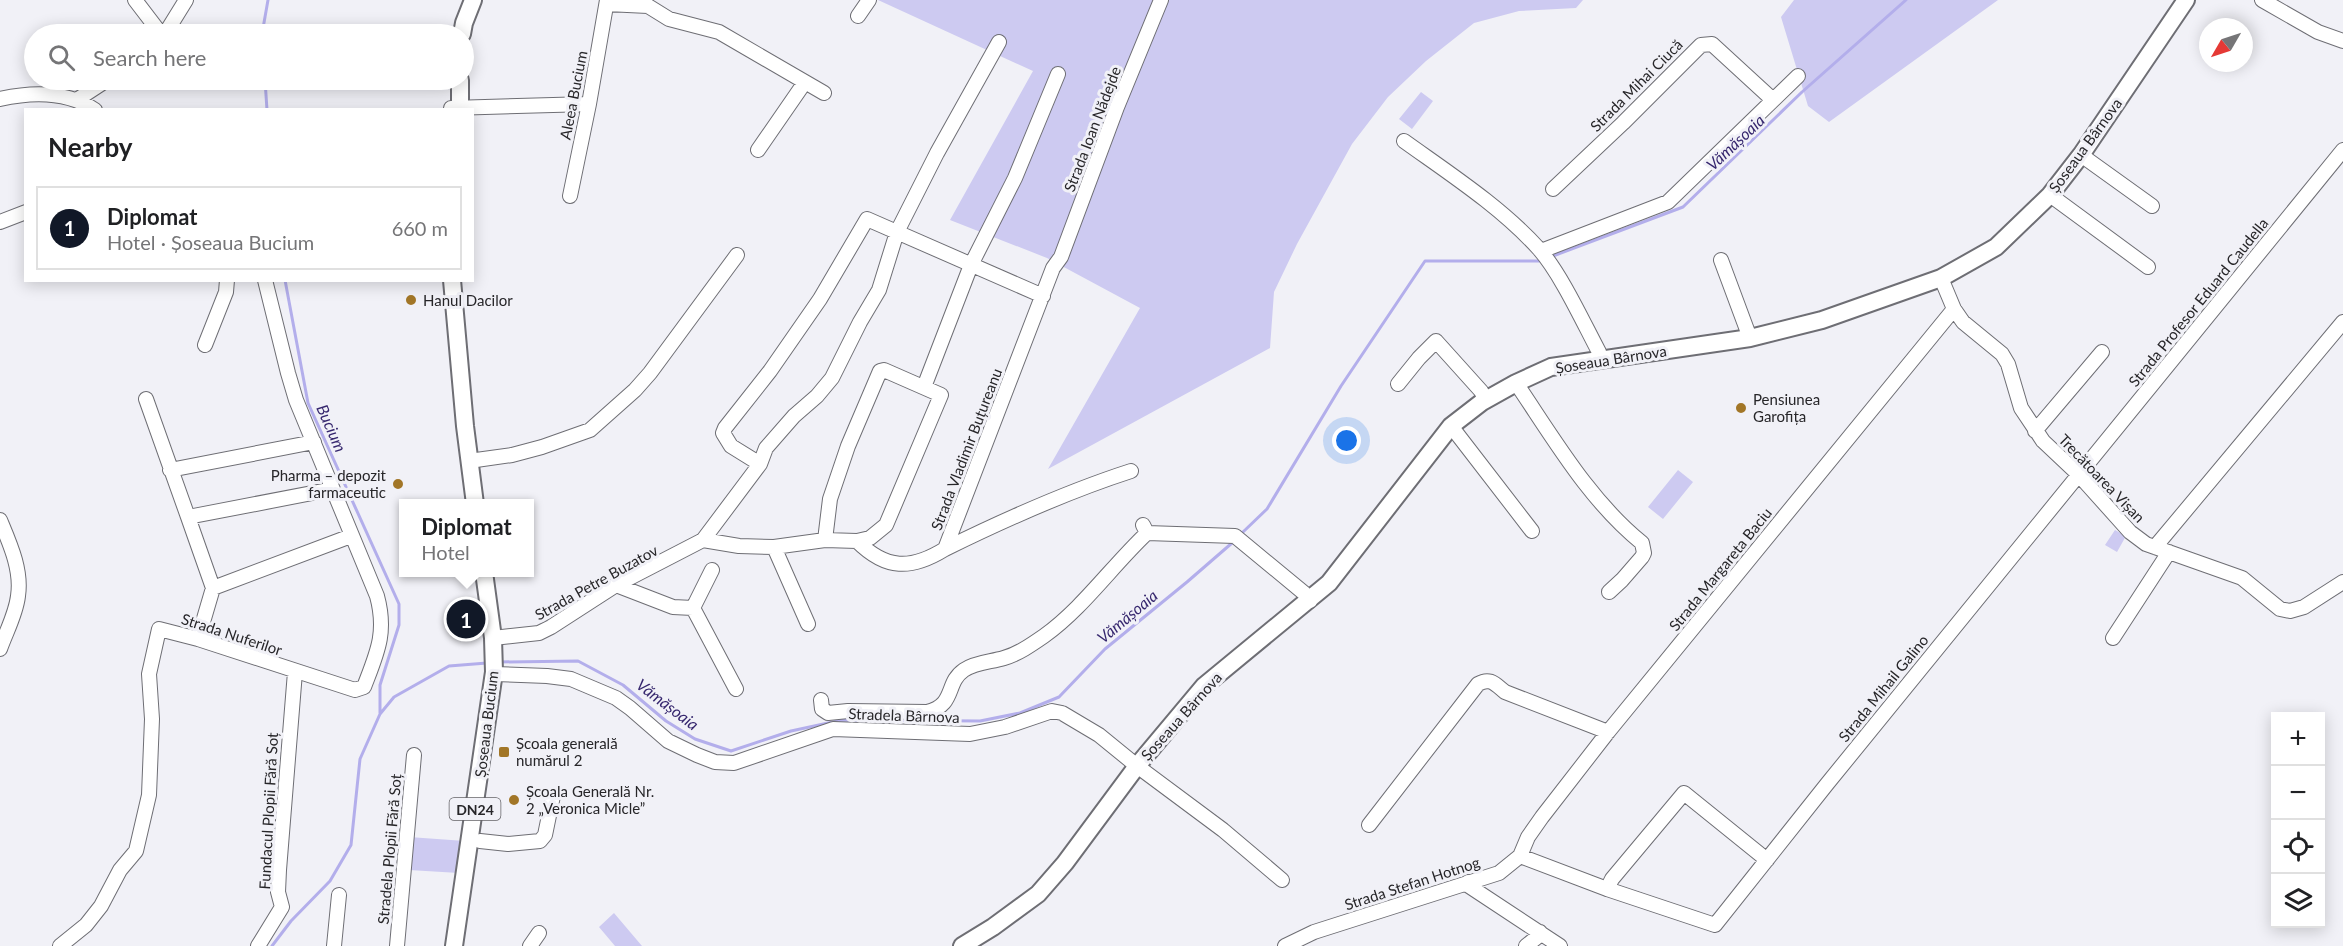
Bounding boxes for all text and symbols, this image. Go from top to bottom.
north arrow [2199,18,2253,72]
search box [24,24,474,90]
street label: Strada Mihai Ciucă [1586,35,1686,135]
icon: search [45,41,78,74]
text: Search here [93,44,206,71]
street label: Aleea Bucium [556,49,590,141]
street label: Strada Ioan Nădejde [1060,64,1124,194]
street label: Șoseaua Bârnova [2045,94,2125,196]
water label: Vămășoaia [1702,110,1768,174]
text: Nearby [48,131,133,163]
text: Diplomat [107,203,197,230]
street label: Strada Profesor Eduard Caudella [2124,214,2272,390]
text: 1 [64,216,75,240]
text: 660 m [392,216,448,240]
text: Hotel · Șoseaua Bucium [107,230,314,254]
place label: Hanul Dacilor [423,291,513,309]
marker: Hanul Dacilor [404,293,418,307]
street label: Șoseaua Bârnova [1554,341,1668,377]
street label: Strada Vladimir Buțureanu [927,365,1005,533]
place label: Pensiunea Garofița [1753,390,1820,425]
water label: Bucium [313,401,351,455]
marker: Pensiunea Garofița [1734,401,1748,415]
your location [1332,426,1361,455]
street label: Trecătoarea Vișan [2055,430,2149,526]
place label: Pharma – depozit farmaceutic [271,466,387,501]
marker: Pharma – depozit farmaceutic [391,477,405,491]
popup [399,499,534,577]
street label: Strada Margareta Baciu [1665,504,1775,634]
text: Diplomat [421,513,512,540]
text: Hotel [421,540,470,564]
street label: Strada Petre Buzatov [531,541,661,623]
water label: Vămășoaia [1093,585,1161,647]
pin: 1 [446,596,486,642]
street label: Strada Nuferilor [179,609,285,659]
street label: Strada Mihail Galino [1834,631,1932,745]
street label: Șoseaua Bârnova [1137,668,1225,764]
street label: Șoseaua Bucium [471,670,501,778]
water label: Vămășoaia [633,675,703,733]
street label: Stradela Bârnova [848,704,960,726]
map controls [2271,712,2325,928]
button: + [2271,712,2325,766]
street label: Fundacul Plopii Fără Soț [255,731,281,890]
place label: Școala generală numărul 2 [516,734,618,769]
marker: Școala generală numărul 2 [497,745,511,759]
button: − [2271,766,2325,820]
street label: Stradela Plopii Fără Soț [373,772,405,925]
place label: Școala Generală Nr. 2 „Veronica Micle” [526,782,654,817]
marker: Școala Generală Nr. 2 „Veronica Micle” [507,793,521,807]
road number: DN24 [450,798,500,820]
button: locate [2271,820,2325,874]
street label: Strada Stefan Hotnog [1342,853,1482,913]
button: layers [2271,874,2325,928]

